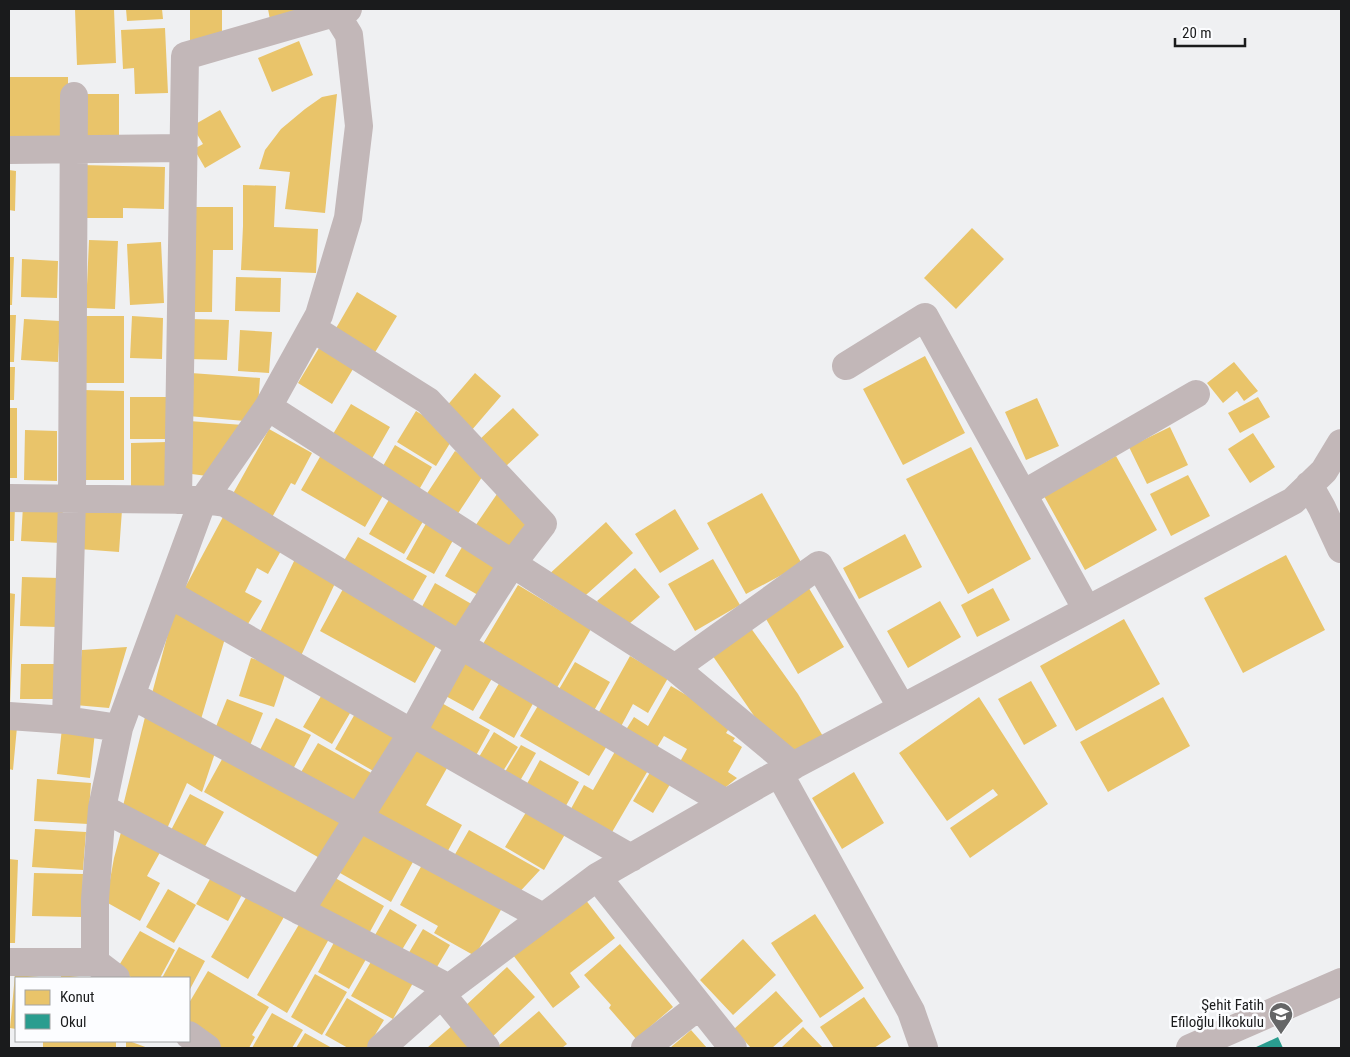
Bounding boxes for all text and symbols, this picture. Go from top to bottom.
scale bar [1175,15,1245,47]
text: 20 m [1182,24,1212,42]
legend [15,977,190,1042]
text: Konut [60,988,94,1006]
place label: Şehit Fatih Efiloğlu İlkokulu [1170,996,1264,1031]
school or university icon: Şehit Fatih Efiloğlu İlkokulu [1268,1001,1294,1035]
text: Okul [60,1013,86,1031]

